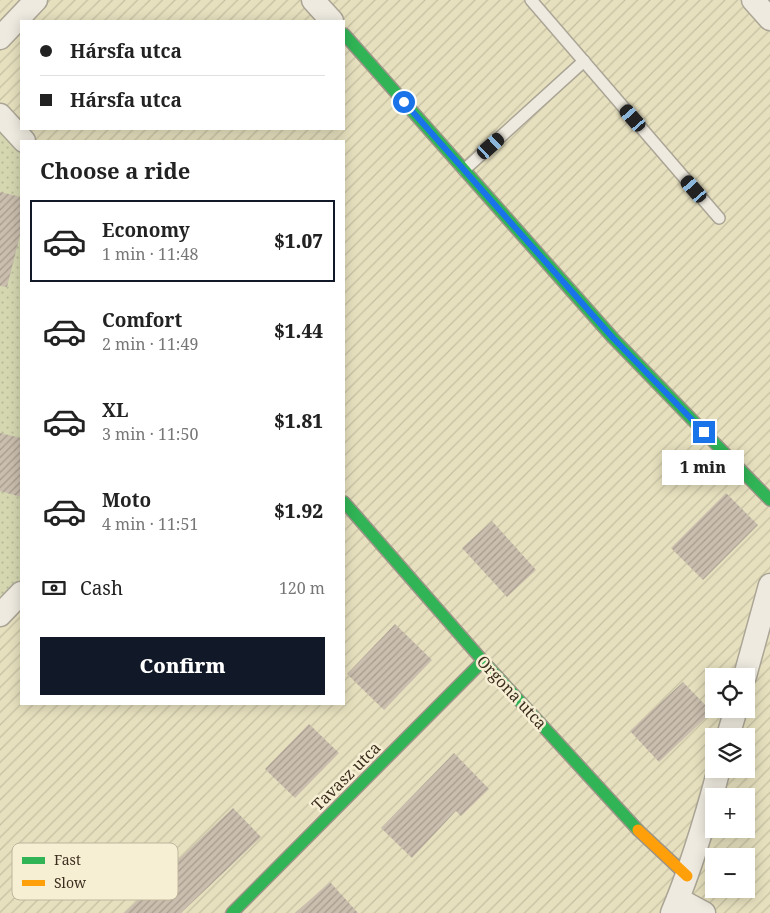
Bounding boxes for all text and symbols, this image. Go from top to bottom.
text: Hársfa utca [70,38,182,64]
text: Hársfa utca [70,87,182,113]
route start [393,91,415,113]
car [617,102,648,134]
car [474,130,507,162]
text: Choose a ride [40,155,190,185]
car [678,173,709,205]
text: Economy [102,217,190,243]
icon: car [42,219,87,264]
text: $1.07 [274,228,323,254]
text: 1 min · 11:48 [102,243,198,265]
text: Comfort [102,307,182,333]
icon: car [42,309,87,354]
text: $1.44 [274,318,323,344]
text: 2 min · 11:49 [102,333,198,355]
text: XL [102,397,128,423]
icon: car [42,399,87,444]
text: $1.81 [274,408,323,434]
route end [693,421,715,443]
text: 3 min · 11:50 [102,423,198,445]
callout: 1 min [663,450,745,484]
text: 1 min [680,456,726,478]
text: Moto [102,487,151,513]
icon: car [42,489,87,534]
text: $1.92 [274,498,323,524]
text: 4 min · 11:51 [102,513,198,535]
icon: cash [40,574,68,602]
text: Cash [80,575,123,601]
text: 120 m [279,577,325,599]
button: Confirm [40,637,325,695]
street label: Orgona utca [472,650,552,734]
map controls [705,668,755,898]
button: locate [705,668,755,718]
button: layers [705,728,755,778]
street label: Tavasz utca [307,737,385,815]
button: + [705,788,755,838]
legend [12,843,178,900]
button: − [705,848,755,898]
text: Fast [54,850,81,869]
text: Slow [54,873,87,892]

